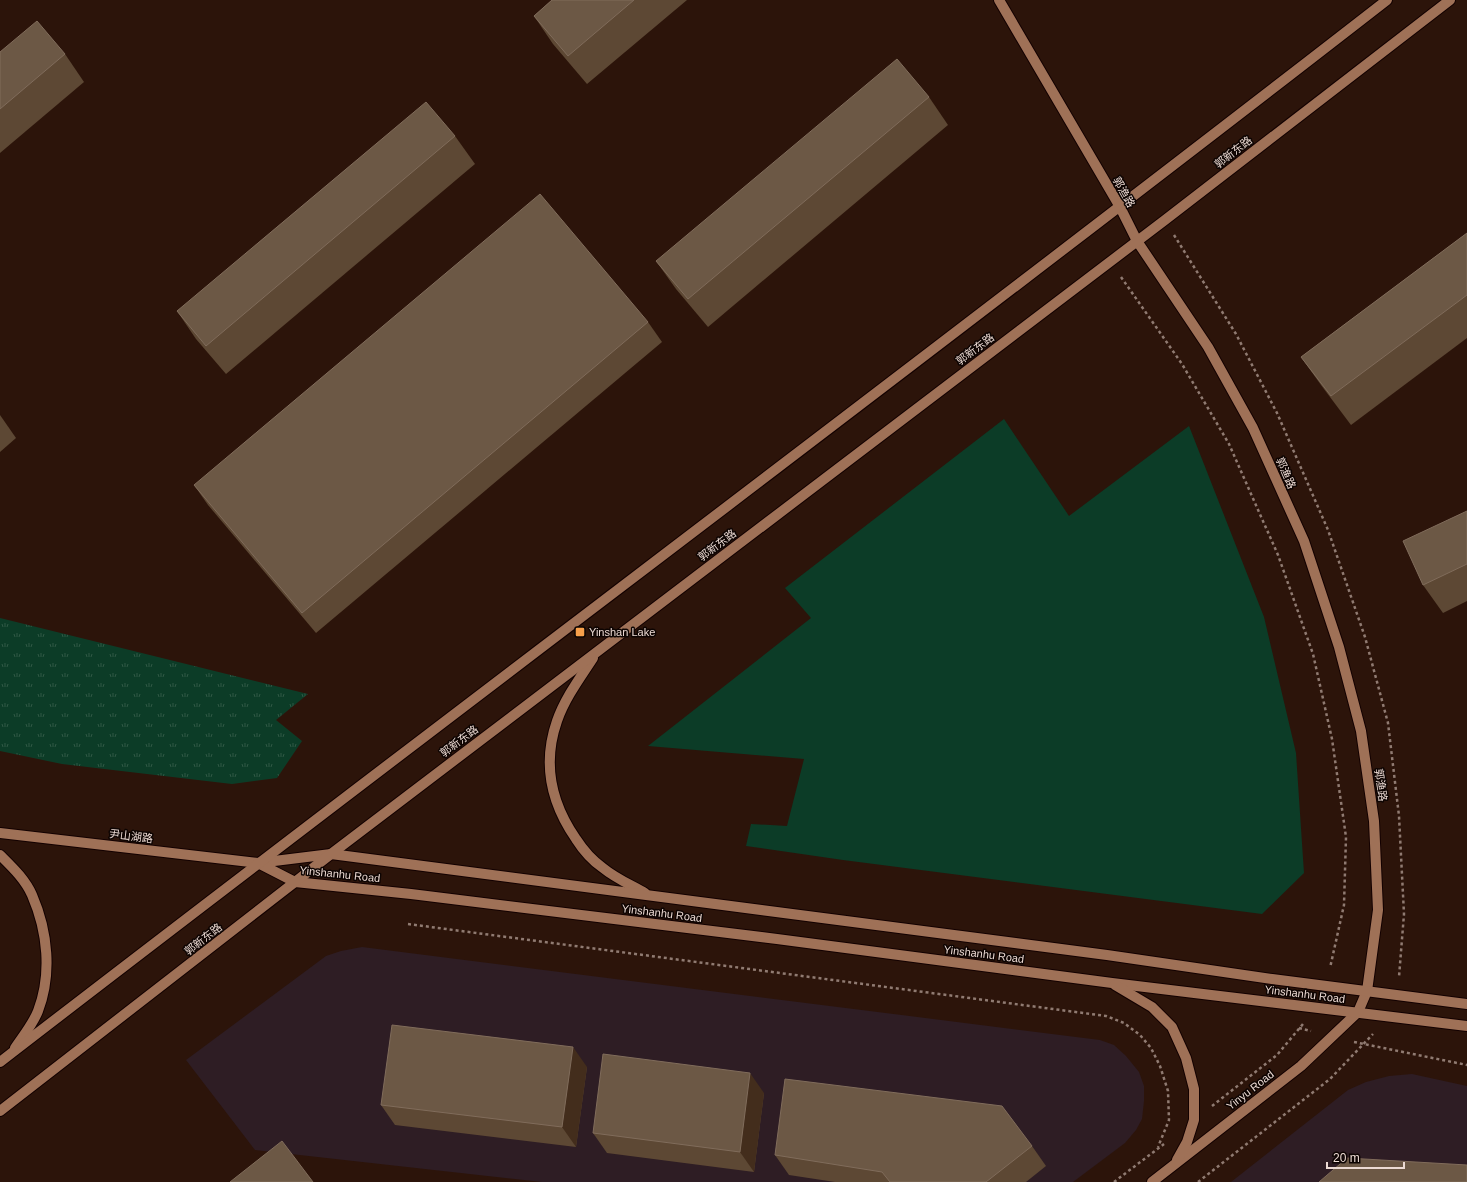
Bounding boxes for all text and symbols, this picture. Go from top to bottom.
street label: 郭新东路 [1212,134,1254,170]
street label: 郭渔路 [1111,175,1137,209]
street label: 郭新东路 [954,331,996,367]
street label: 郭渔路 [1274,455,1298,491]
street label: 郭新东路 [696,527,738,563]
marker: Yinshan Lake [574,626,586,638]
place label: Yinshan Lake [589,626,655,638]
street label: 郭新东路 [438,723,480,759]
street label: 郭渔路 [1373,768,1389,802]
street label: 尹山湖路 [108,827,154,845]
street label: Yinshanhu Road [299,864,381,884]
street label: Yinshanhu Road [621,902,703,924]
street label: 郭新东路 [182,921,224,957]
street label: Yinshanhu Road [943,943,1025,965]
street label: Yinshanhu Road [1264,983,1346,1005]
street label: Yinyu Road [1224,1068,1276,1112]
scale bar [1327,1144,1404,1170]
text: 20 m [1333,1151,1360,1165]

